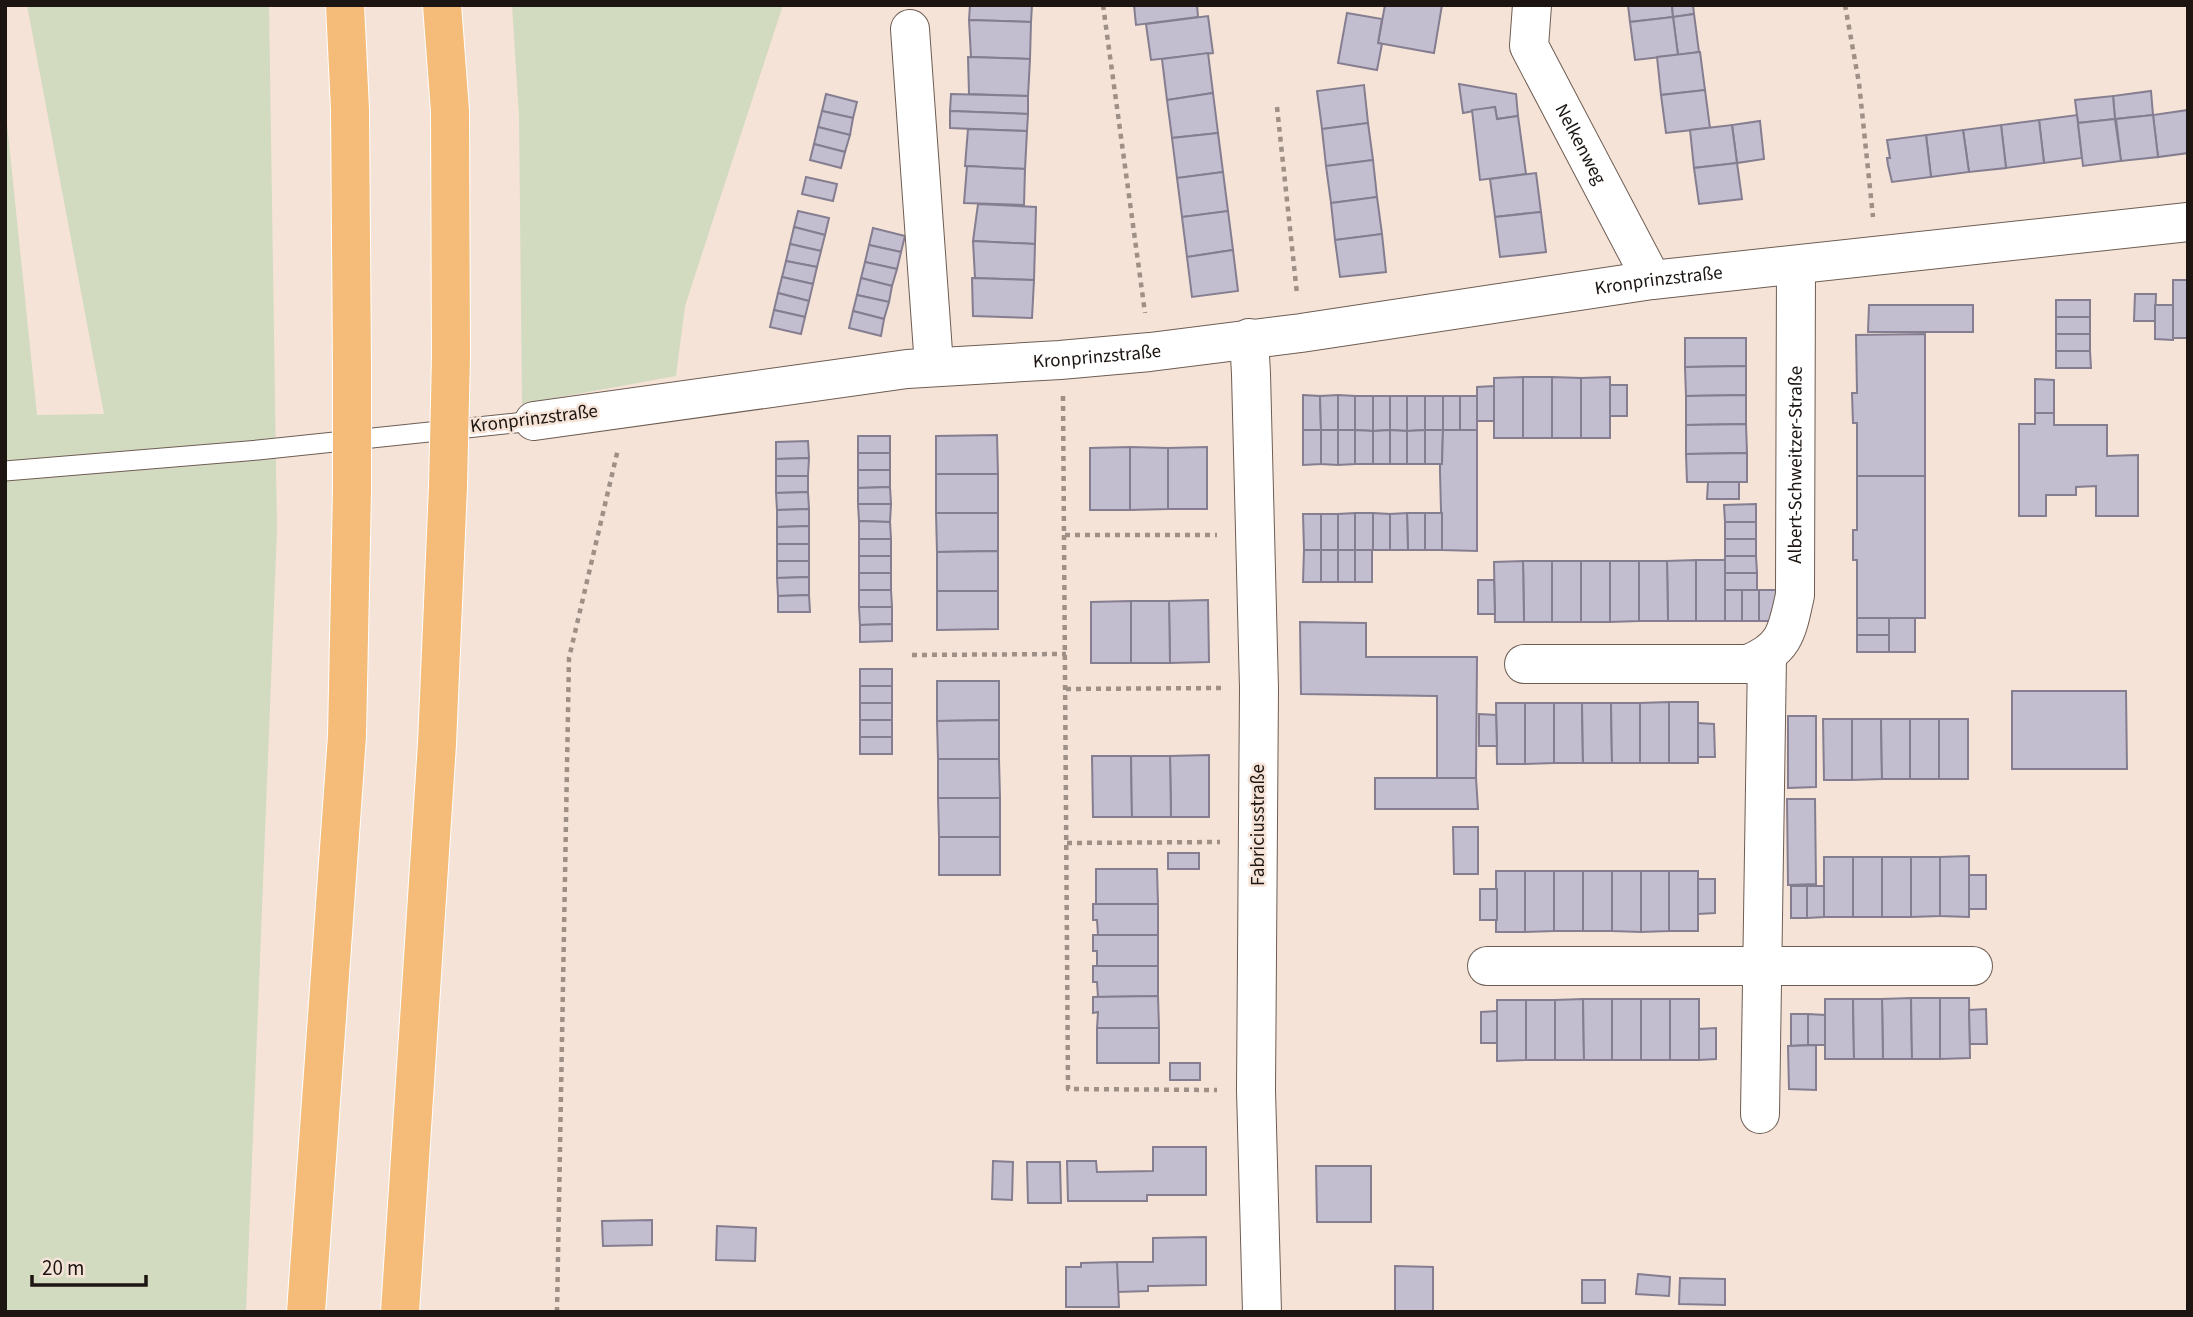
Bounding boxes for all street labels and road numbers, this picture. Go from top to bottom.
street label: Nelkenweg [1548,99,1613,190]
street label: Kronprinzstraße [1593,259,1724,302]
street label: Kronprinzstraße [1032,337,1163,375]
street label: Albert-Schweitzer-Straße [1782,366,1809,564]
street label: Kronprinzstraße [469,398,599,440]
street label: Fabriciusstraße [1245,764,1272,886]

